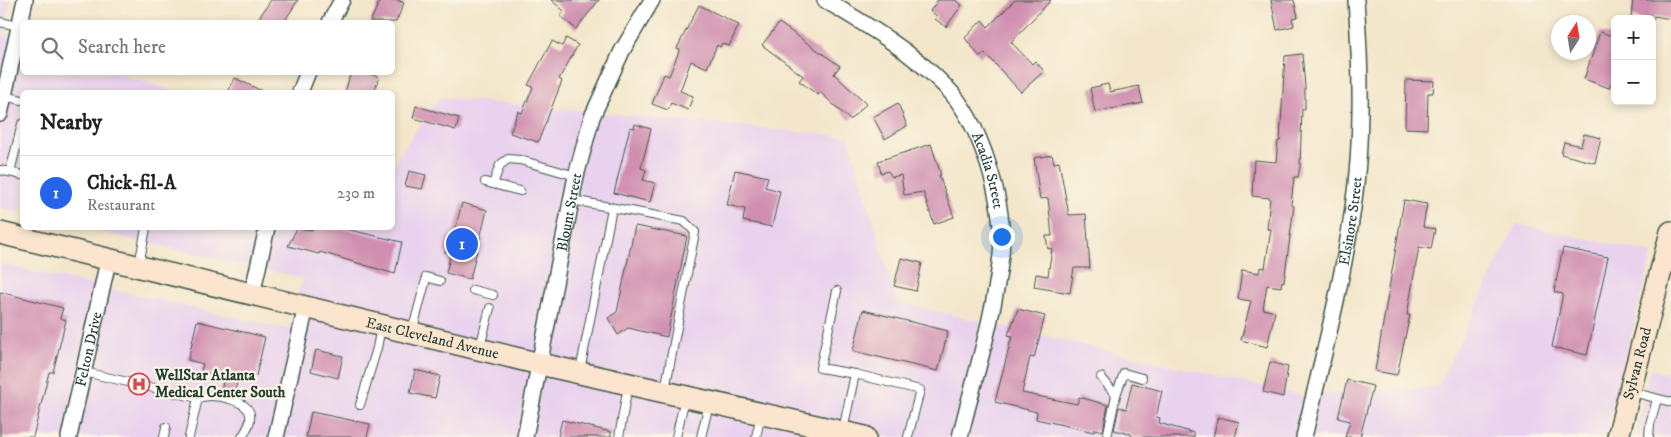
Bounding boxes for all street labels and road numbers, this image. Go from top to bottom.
street label: Acadia Street [967,129,1008,210]
street label: Blount Street [552,170,586,253]
street label: Elsinore Street [1334,176,1366,267]
street label: Felton Drive [71,310,106,388]
street label: East Cleveland Avenue [364,313,501,363]
street label: Sylvan Road [1619,325,1656,402]

